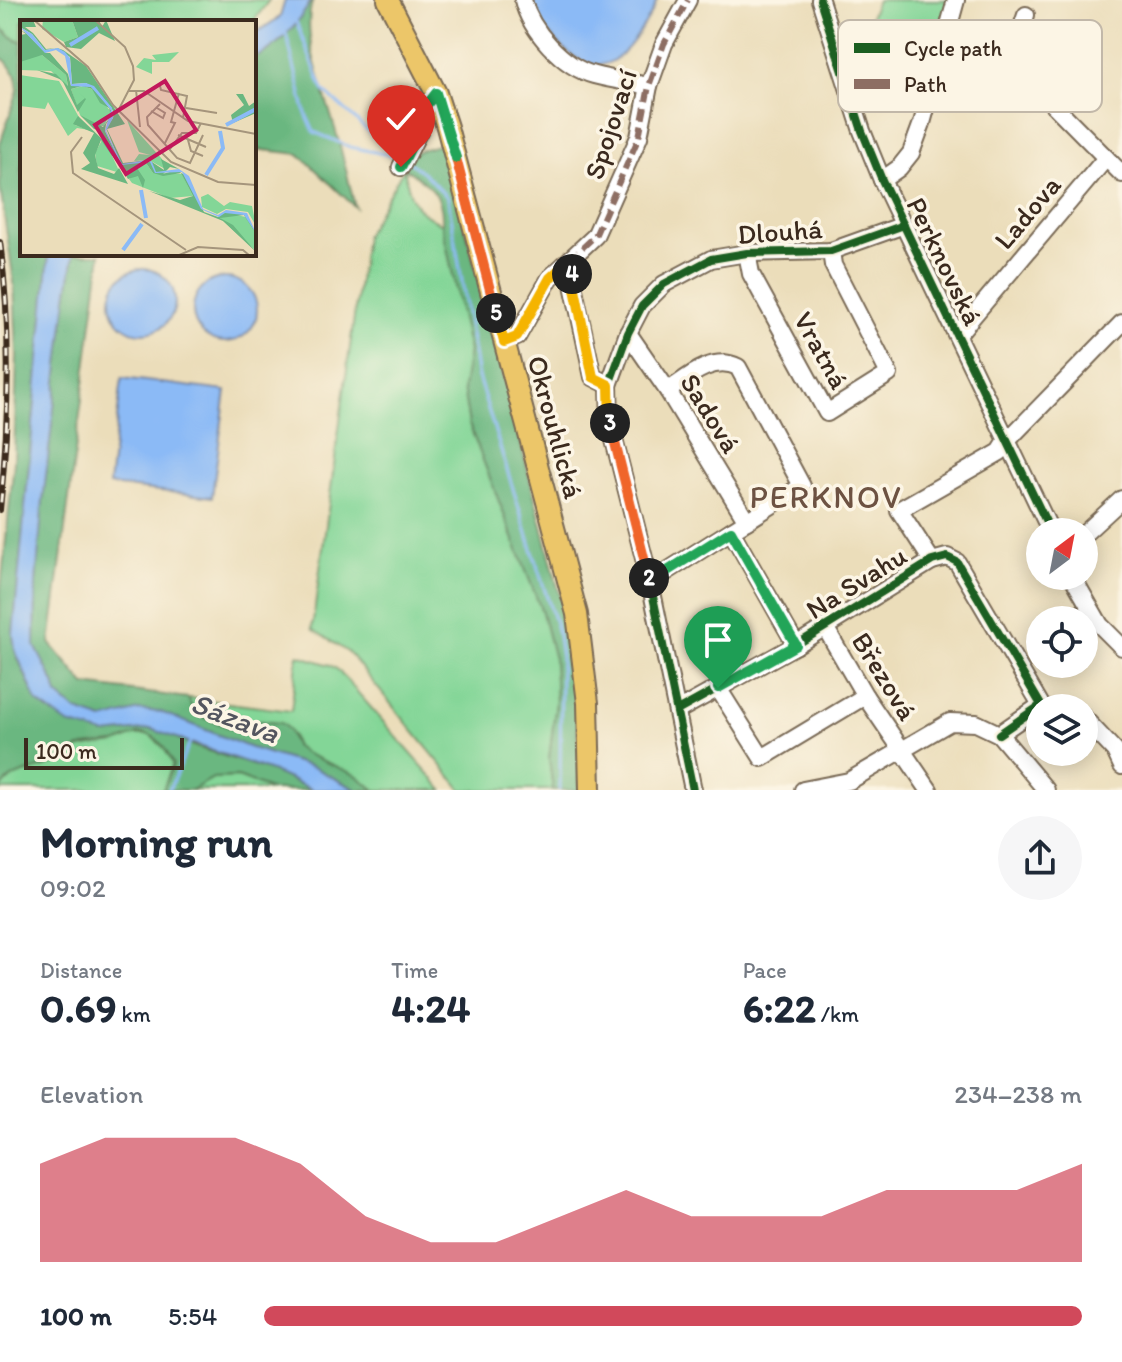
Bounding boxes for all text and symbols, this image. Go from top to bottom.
inset map [20,20,256,256]
legend [838,20,1102,112]
text: Cycle path [904,35,1003,62]
street label: Spojovací [576,65,644,183]
text: Path [904,71,947,98]
pin [367,85,435,167]
icon: check [379,97,423,141]
street label: Ladova [986,168,1068,256]
street label: Perknovská [899,191,991,331]
street label: Dlouhá [736,211,824,251]
pin: 4 [552,254,592,294]
text: 4 [565,260,579,287]
pin: 5 [476,293,516,333]
text: 5 [490,299,502,326]
street label: Vratná [787,305,857,395]
street label: Okrouhlická [521,352,592,503]
street label: Sadová [673,367,749,459]
pin: 3 [590,403,630,443]
text: 3 [604,409,616,436]
district label: PERKNOV [749,478,903,516]
north arrow [1026,518,1098,590]
map controls [1026,518,1098,766]
street label: Na Svahu [799,538,913,626]
pin: 2 [629,558,669,598]
text: 2 [643,564,655,591]
pin [684,606,752,688]
button: locate [1026,606,1098,678]
icon: arrive [696,618,740,662]
street label: Březová [845,626,925,727]
water label: Sázava [186,684,285,751]
button: layers [1026,694,1098,766]
scale bar [24,734,184,770]
text: 100 m [36,738,97,765]
text: Morning run [40,815,273,868]
button: share [998,816,1082,900]
text: 09:02 [40,872,106,904]
text: Distance [40,957,122,984]
text: Time [391,957,438,984]
text: Pace [743,957,787,984]
text: 0.69 [40,984,117,1032]
text: 4:24 [391,984,470,1032]
text: 6:22 [743,984,816,1032]
text: km [117,1001,151,1028]
text: /km [816,1001,859,1028]
text: Elevation [40,1078,143,1110]
text: 234–238 m [954,1078,1082,1110]
text: 100 m [40,1300,112,1332]
text: 5:54 [168,1300,217,1332]

